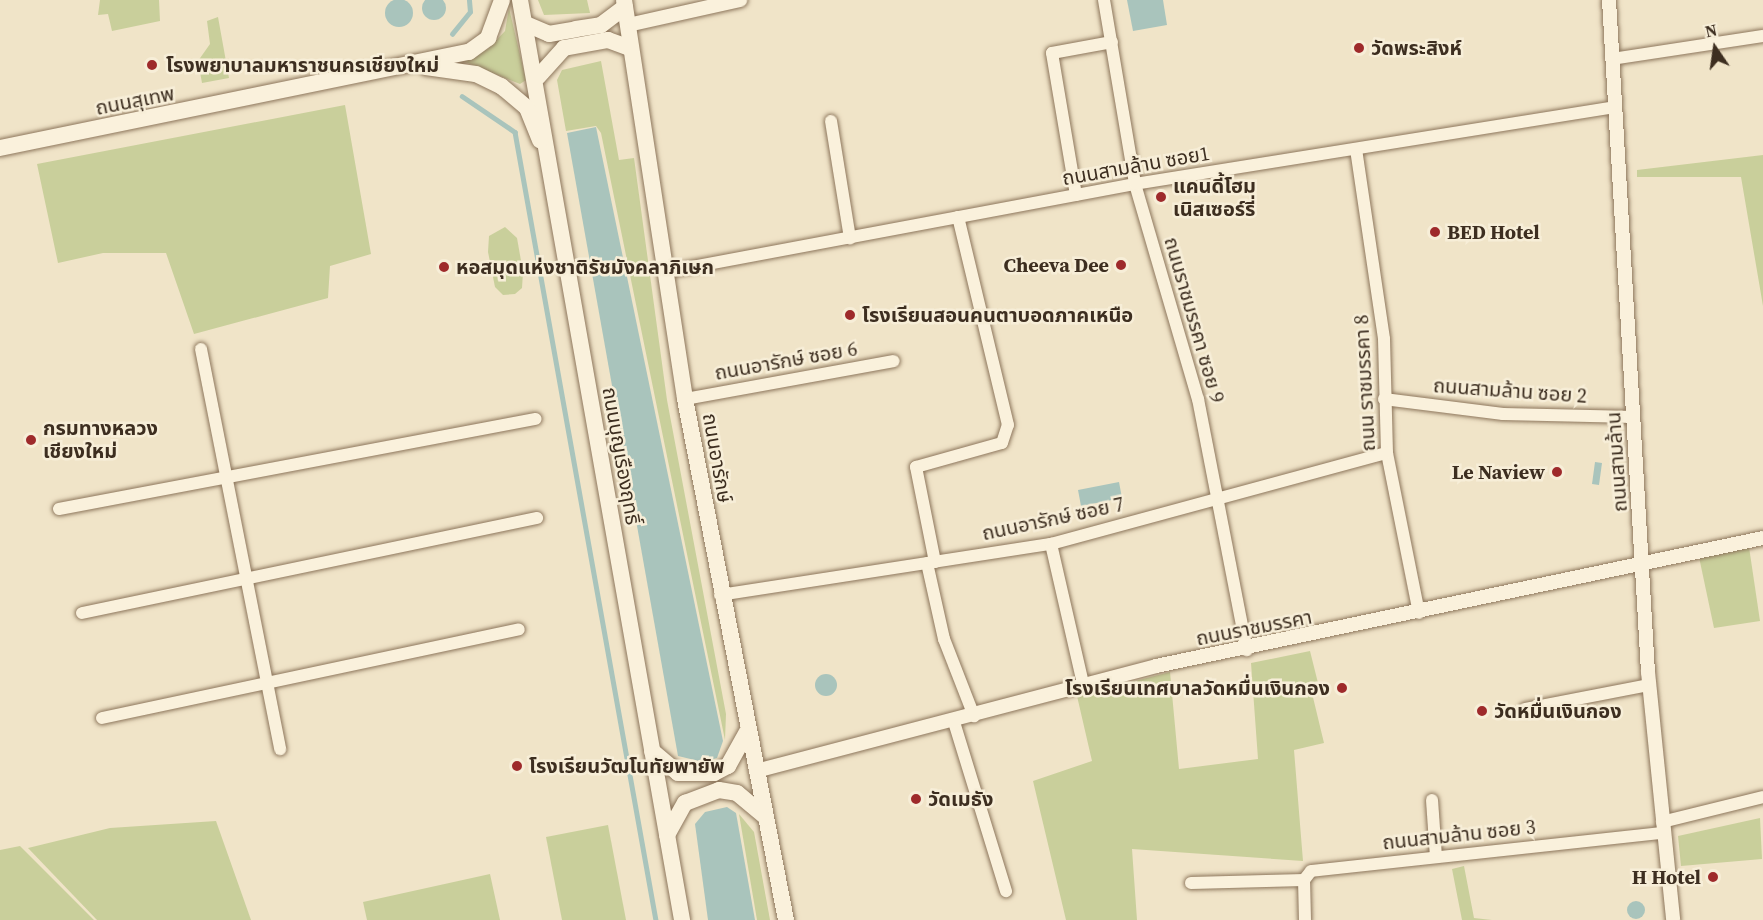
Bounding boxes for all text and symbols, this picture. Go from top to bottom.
north arrow [1685,18,1745,78]
text: N [1703,18,1719,42]
place label: วัดพระสิงห์ [1371,36,1462,60]
marker: วัดพระสิงห์ [1352,41,1366,55]
place label: โรงพยาบาลมหาราชนครเชียงใหม่ [166,53,439,77]
marker: โรงพยาบาลมหาราชนครเชียงใหม่ [143,56,161,74]
street label: ถนนสุเทพ [93,82,177,120]
street label: ถนนสามล้าน ซอย1 [1060,141,1212,191]
place label: แคนดี้โฮม เนิสเซอร์รี่ [1173,174,1256,221]
marker: แคนดี้โฮม เนิสเซอร์รี่ [1154,190,1168,204]
place label: BED Hotel [1447,220,1540,244]
marker: BED Hotel [1428,225,1442,239]
street label: ถนนราชมรรคา ซอย 9 [1159,234,1229,406]
place label: Cheeva Dee [1004,253,1109,277]
place label: หอสมุดแห่งชาติรัชมังคลาภิเษก [456,255,714,279]
marker: Cheeva Dee [1114,258,1128,272]
marker: หอสมุดแห่งชาติรัชมังคลาภิเษก [437,260,451,274]
place label: โรงเรียนสอนคนตาบอดภาคเหนือ [862,303,1133,327]
marker: โรงเรียนสอนคนตาบอดภาคเหนือ [843,308,857,322]
street label: ถนน ราชมรรคา 8 [1349,314,1381,452]
street label: ถนนอารักษ์ ซอย 6 [713,337,859,385]
street label: ถนนสามล้าน ซอย 2 [1432,374,1588,408]
street label: ถนนบุญเรืองฤทธิ์ [597,385,645,527]
street label: ถนนอารักษ์ [697,411,737,505]
street label: ถนนสามล้าน [1602,411,1632,513]
place label: กรมทางหลวง เชียงใหม่ [43,416,158,463]
marker: กรมทางหลวง เชียงใหม่ [24,433,38,447]
place label: Le Naview [1452,460,1545,484]
marker: Le Naview [1550,465,1564,479]
street label: ถนนอารักษ์ ซอย 7 [980,492,1126,546]
street label: ถนนราชมรรคา [1194,605,1314,651]
place label: โรงเรียนเทศบาลวัดหมื่นเงินกอง [1065,676,1330,700]
marker: โรงเรียนเทศบาลวัดหมื่นเงินกอง [1335,681,1349,695]
place label: วัดหมื่นเงินกอง [1494,699,1622,723]
marker: วัดหมื่นเงินกอง [1475,704,1489,718]
place label: โรงเรียนวัฒโนทัยพายัพ [529,754,725,778]
marker: โรงเรียนวัฒโนทัยพายัพ [510,759,524,773]
place label: วัดเมธัง [928,787,993,811]
marker: วัดเมธัง [909,792,923,806]
street label: ถนนสามล้าน ซอย 3 [1381,815,1537,855]
place label: H Hotel [1632,865,1701,889]
marker: H Hotel [1706,870,1720,884]

